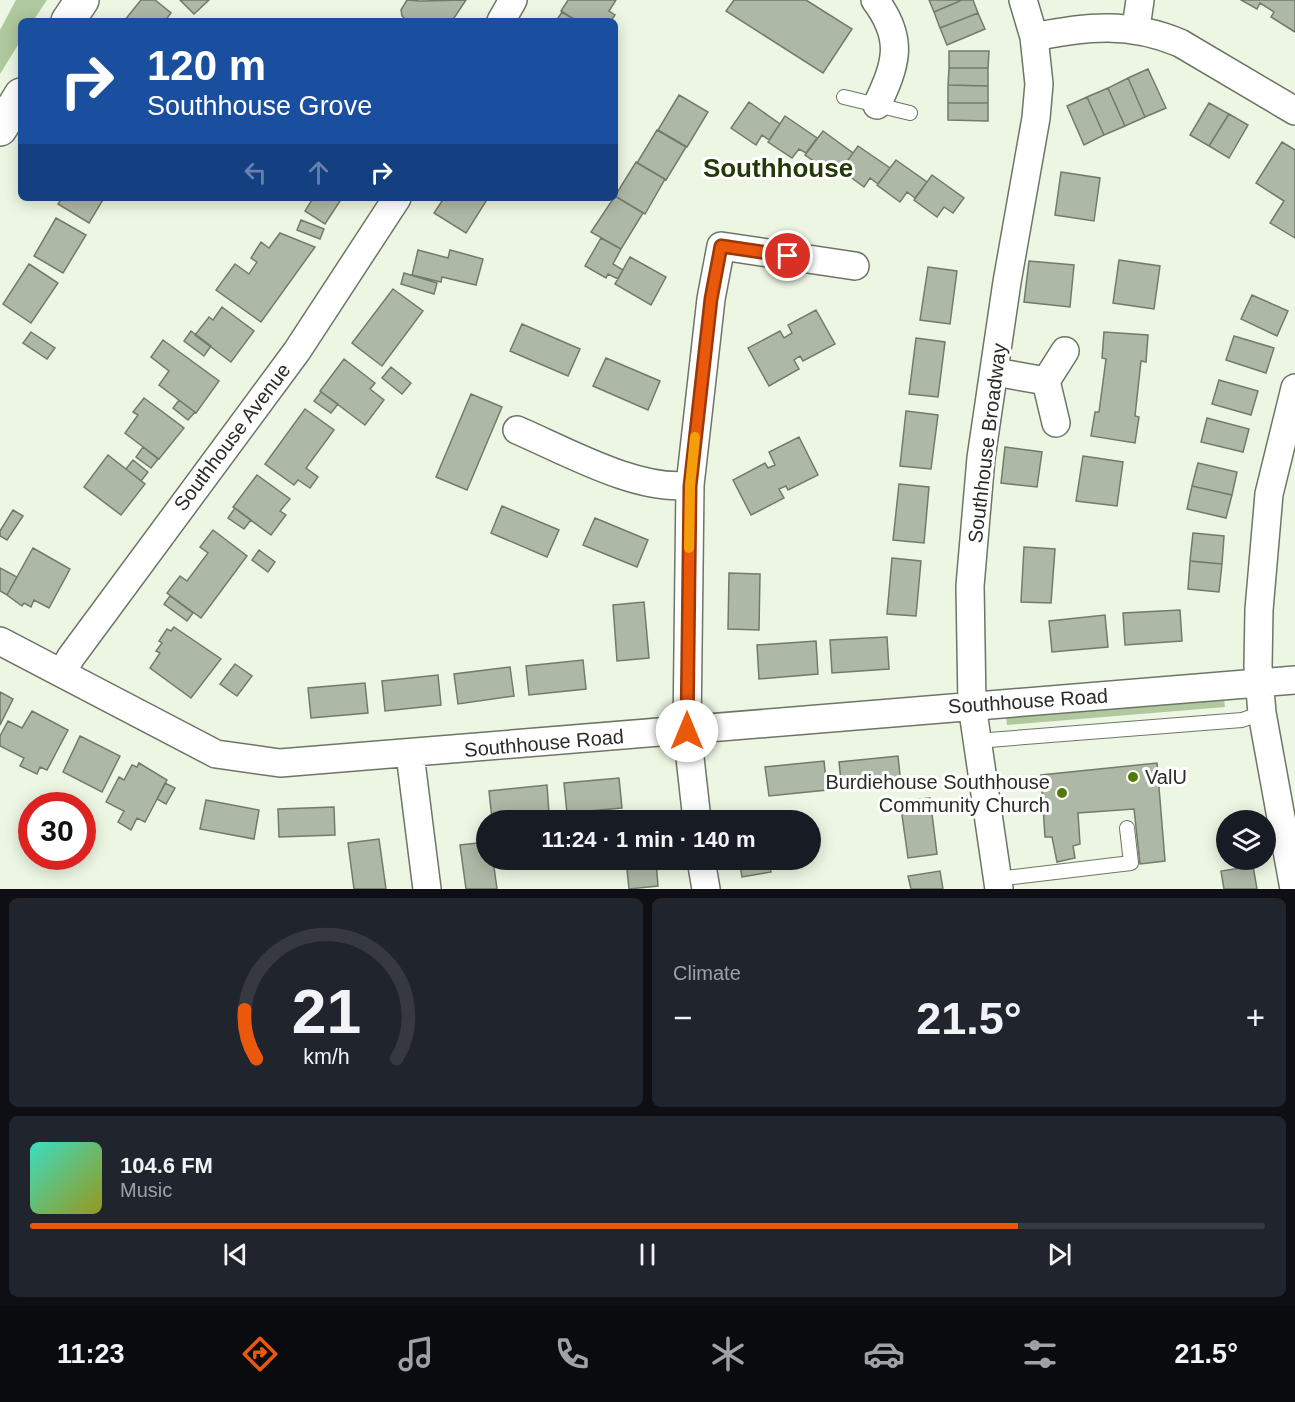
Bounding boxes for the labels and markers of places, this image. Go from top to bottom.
pin [762,230,813,281]
place label: ValU [1145,766,1187,788]
marker: ValU [1126,770,1140,784]
place label: Burdiehouse Southhouse Community Church [825,771,1050,816]
marker: Burdiehouse Southhouse Community Church [1055,786,1069,800]

